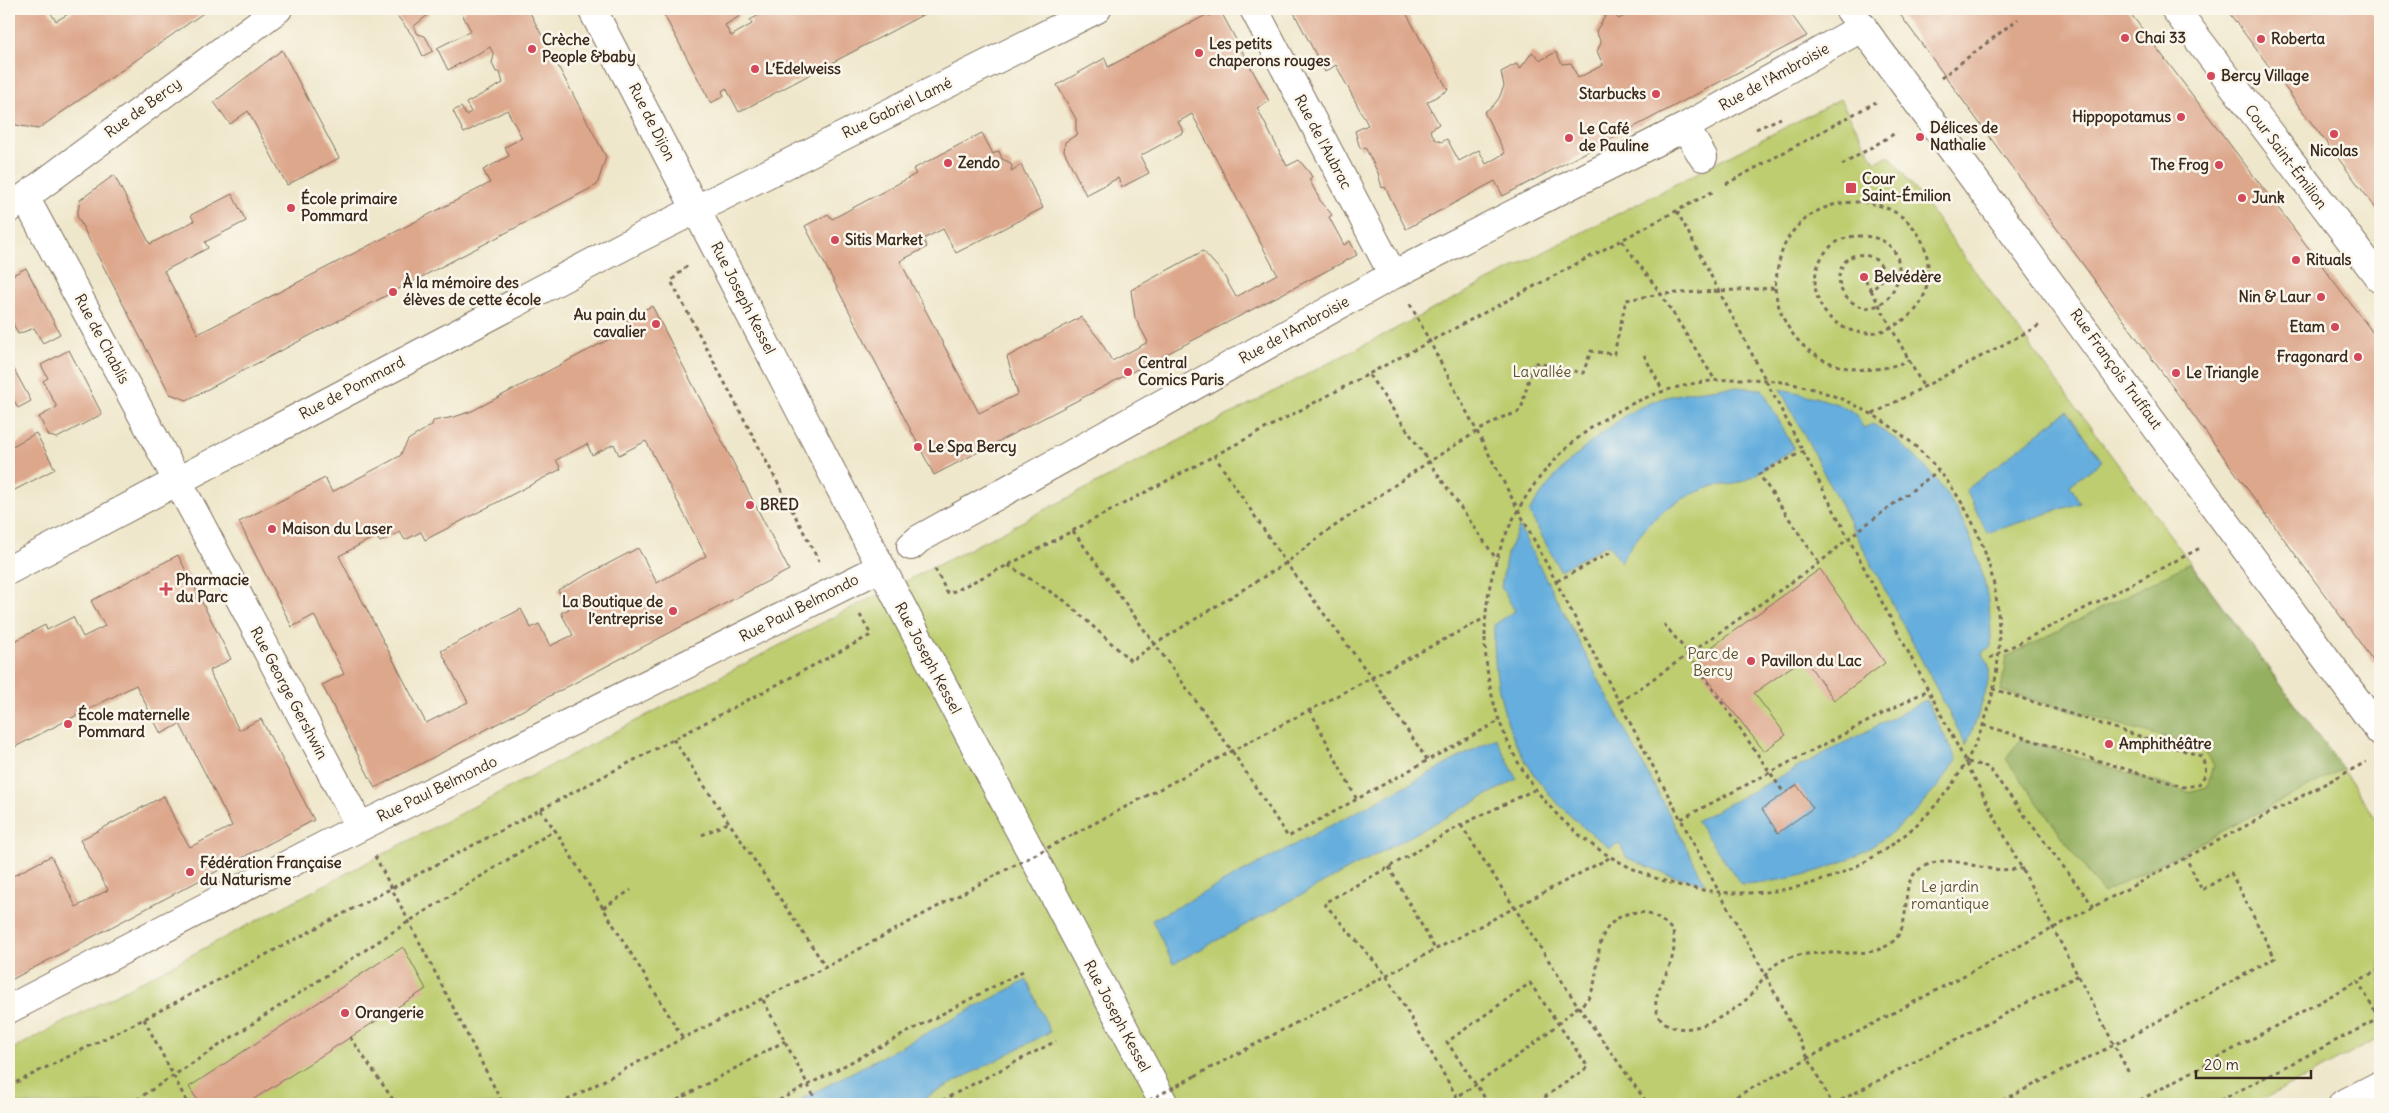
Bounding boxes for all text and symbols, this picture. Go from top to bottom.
place label: Chai 33 [2135,28,2186,47]
place label: Roberta [2271,29,2325,48]
place label: Crèche People &baby [542,30,636,67]
marker: Chai 33 [2119,32,2131,44]
marker: Roberta [2255,33,2267,45]
place label: Les petits chaperons rouges [1209,34,1331,71]
street label: Rue de l'Ambroisie [1715,38,1832,115]
marker: Crèche People &baby [526,43,538,55]
marker: Les petits chaperons rouges [1193,47,1205,59]
place label: L’Edelweiss [765,59,841,78]
marker: L’Edelweiss [749,63,761,75]
place label: Bercy Village [2221,66,2309,86]
marker: Bercy Village [2205,70,2217,82]
street label: Rue de Bercy [101,73,185,142]
street label: Rue Gabriel Lamé [839,73,955,142]
street label: Rue de Dijon [625,80,680,164]
place label: Starbucks [1579,84,1646,103]
marker: Starbucks [1650,88,1662,100]
street label: Rue de l'Aubrac [1290,91,1357,193]
street label: Cour Saint-Émilion [2241,101,2332,213]
place label: Hippopotamus [2072,107,2171,127]
marker: Hippopotamus [2175,111,2187,123]
place label: Délices de Nathalie [1930,118,1998,154]
place label: Le Café de Pauline [1579,119,1649,155]
marker: Nicolas [2328,128,2340,140]
marker: Délices de Nathalie [1914,131,1926,143]
marker: Le Café de Pauline [1563,132,1575,144]
place label: Nicolas [2310,141,2358,160]
place label: Zendo [958,153,1001,172]
place label: The Frog [2150,155,2209,175]
marker: Zendo [942,157,954,169]
marker: The Frog [2213,159,2225,171]
place label: Cour Saint-Émilion [1862,169,1951,205]
marker: Cour Saint-Émilion [1844,181,1858,195]
place label: École primaire Pommard [301,188,397,225]
place label: Junk [2252,188,2285,207]
marker: Junk [2236,192,2248,204]
marker: École primaire Pommard [285,202,297,214]
place label: Sitis Market [845,230,924,249]
marker: Sitis Market [829,234,841,246]
street label: Rue Joseph Kessel [707,238,780,357]
place label: Rituals [2306,250,2352,269]
marker: Rituals [2290,254,2302,266]
place label: Belvédère [1874,267,1941,286]
marker: Belvédère [1858,271,1870,283]
place label: À la mémoire des élèves de cette école [403,272,541,309]
marker: À la mémoire des élèves de cette école [387,286,399,298]
place label: Nin & Laur [2239,287,2312,306]
street label: Rue de Chablis [71,291,134,387]
street label: Rue de l'Ambroisie [1235,291,1352,368]
marker: Nin & Laur [2315,291,2327,303]
place label: Au pain du cavalier [574,305,647,341]
street label: Rue François Truffaut [2066,305,2166,433]
place label: Etam [2290,317,2325,336]
marker: Au pain du cavalier [650,318,662,330]
marker: Etam [2329,321,2341,333]
place label: Fragonard [2277,347,2348,367]
marker: Fragonard [2352,351,2364,363]
street label: Rue de Pommard [296,352,408,423]
place label: Central Comics Paris [1138,353,1224,389]
park label: La vallée [1513,362,1571,381]
place label: Le Triangle [2186,363,2259,383]
marker: Central Comics Paris [1122,366,1134,378]
marker: Le Triangle [2170,367,2182,379]
place label: Le Spa Bercy [928,437,1016,457]
marker: Le Spa Bercy [912,441,924,453]
place label: BRED [760,495,799,514]
marker: BRED [744,499,756,511]
place label: Maison du Laser [282,519,393,538]
marker: Maison du Laser [266,523,278,535]
street label: Rue Paul Belmondo [736,569,862,646]
place label: Pharmacie du Parc [176,570,249,606]
marker: Pharmacie du Parc [160,583,172,595]
place label: La Boutique de l’entreprise [562,592,663,629]
street label: Rue Joseph Kessel [891,599,966,717]
marker: La Boutique de l’entreprise [667,605,679,617]
street label: Rue George Gershwin [246,623,333,763]
park label: Parc de Bercy [1687,644,1739,680]
place label: Pavillon du Lac [1761,651,1862,670]
marker: Pavillon du Lac [1745,655,1757,667]
place label: École maternelle Pommard [78,704,190,741]
marker: École maternelle Pommard [62,718,74,730]
place label: Amphithéâtre [2119,734,2212,754]
marker: Amphithéâtre [2103,738,2115,750]
street label: Rue Paul Belmondo [374,751,500,826]
place label: Fédération Française du Naturisme [200,853,342,889]
marker: Fédération Française du Naturisme [184,866,196,878]
park label: Le jardin romantique [1911,877,1989,913]
street label: Rue Joseph Kessel [1080,957,1155,1075]
place label: Orangerie [355,1003,424,1023]
marker: Orangerie [339,1007,351,1019]
scale bar [2196,1048,2312,1080]
text: 20 m [2204,1055,2239,1074]

